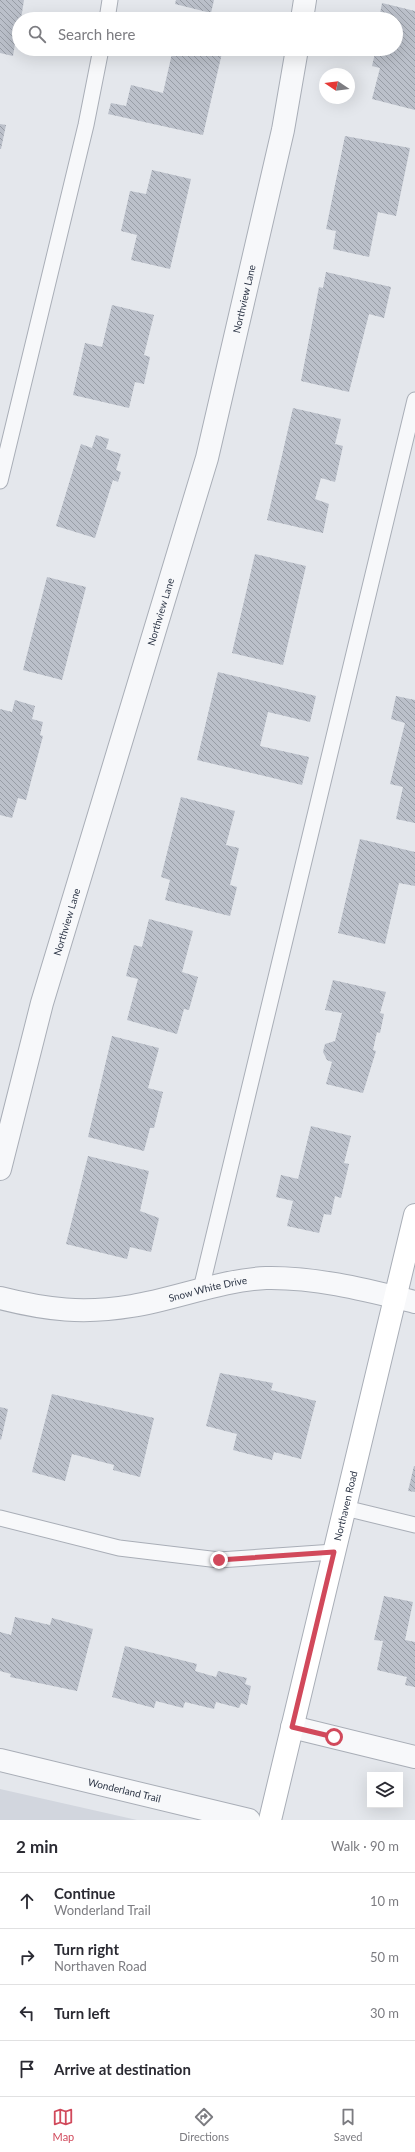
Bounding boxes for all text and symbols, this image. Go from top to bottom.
search box [12,12,403,56]
icon: search [26,23,48,45]
text: Search here [58,25,135,43]
north arrow [319,68,355,104]
street label: Northview Lane [230,263,258,334]
street label: Northview Lane [145,577,176,647]
street label: Northview Lane [51,887,82,957]
street label: Snow White Drive [167,1274,248,1304]
street label: Northaven Road [331,1470,359,1542]
route end [210,1551,228,1569]
route start [325,1728,343,1746]
map controls [367,1772,403,1808]
button: layers [367,1772,403,1808]
street label: Wonderland Trail [87,1775,162,1805]
text: 2 min [16,1836,58,1857]
text: Walk · 90 m [331,1838,399,1854]
text: Continue [54,1884,115,1902]
icon: ahead [16,1890,38,1912]
text: 10 m [370,1893,399,1909]
text: Wonderland Trail [54,1902,151,1918]
text: Turn right [54,1940,119,1958]
icon: right [16,1946,38,1968]
text: 50 m [370,1949,399,1965]
text: Northaven Road [54,1958,147,1974]
icon: left [16,2002,38,2024]
text: Turn left [54,2004,110,2022]
text: 30 m [370,2005,399,2021]
icon: arrive [16,2058,38,2080]
text: Arrive at destination [54,2060,191,2078]
tab: Map [52,2106,74,2143]
tab: Directions [179,2106,229,2143]
tab: Saved [334,2106,363,2143]

